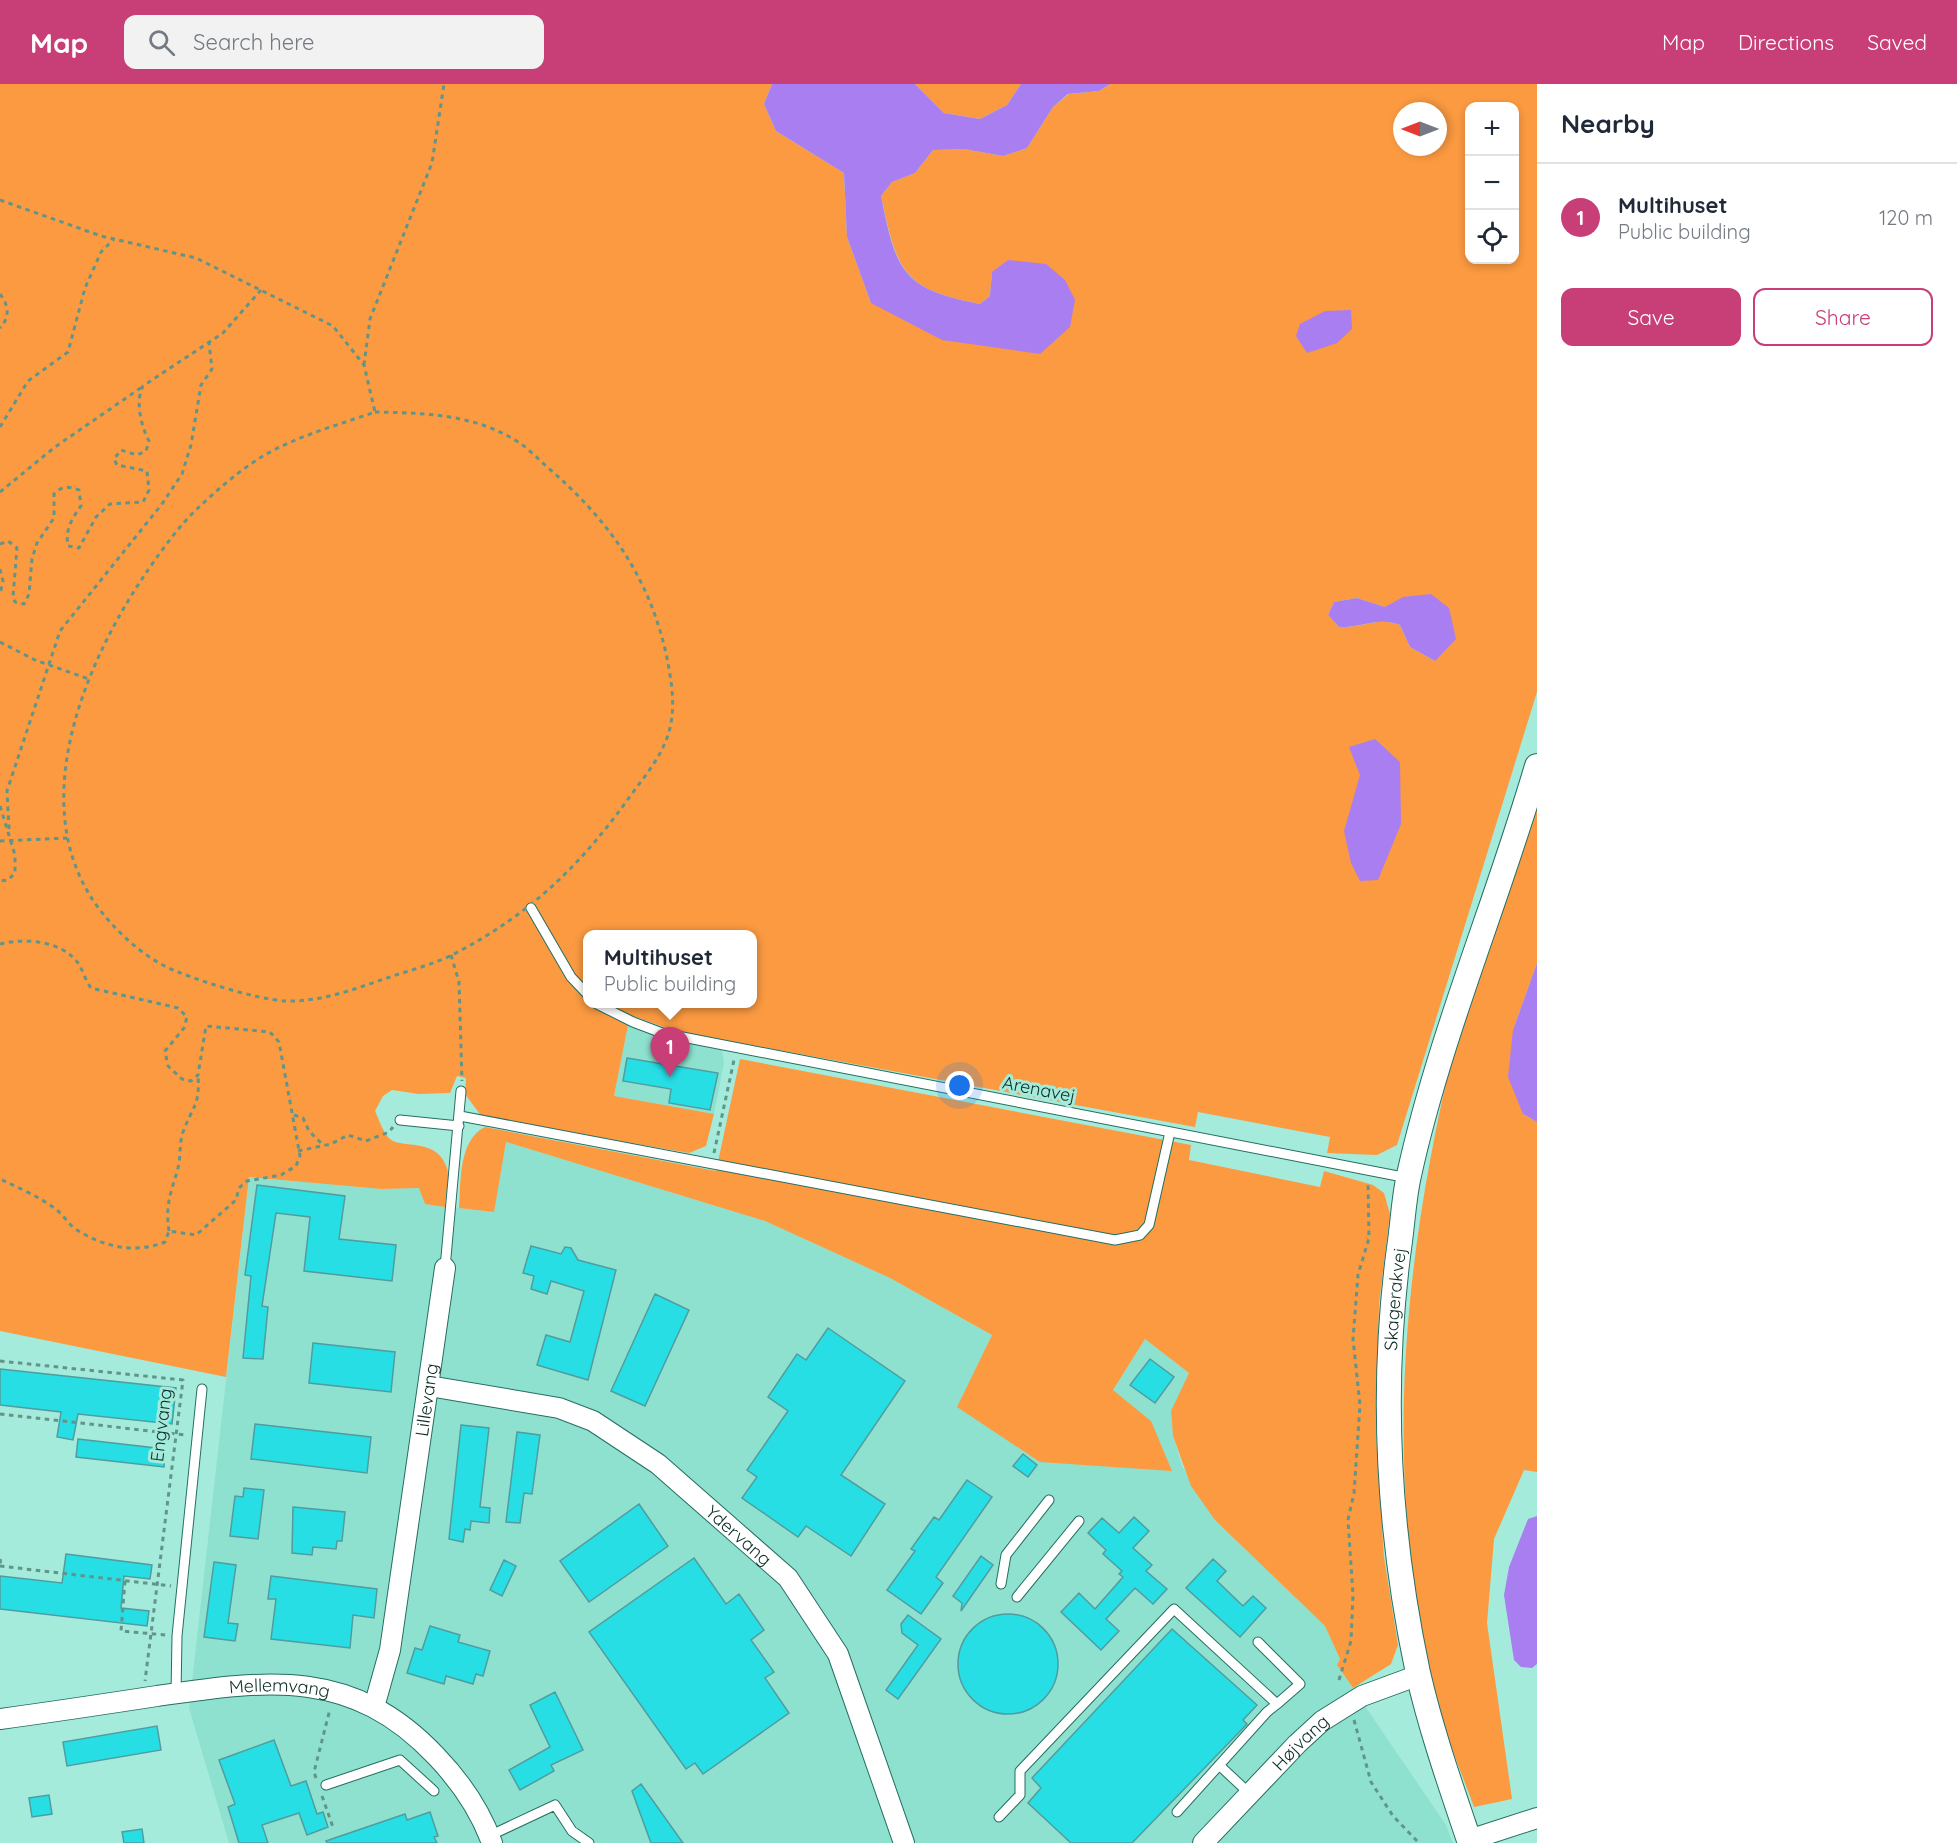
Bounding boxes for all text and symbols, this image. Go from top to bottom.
search box [124,15,544,69]
text: Map [30,25,88,60]
icon: search [145,26,178,59]
text: Search here [193,28,315,56]
text: Map [1662,29,1705,55]
text: Directions [1738,29,1834,55]
text: Saved [1867,29,1927,55]
north arrow [1393,102,1447,156]
map controls [1465,102,1519,264]
button: + [1465,102,1519,156]
text: Nearby [1561,107,1655,140]
button: − [1465,156,1519,210]
text: Multihuset [1618,191,1727,219]
text: 1 [1577,205,1584,230]
text: 120 m [1879,205,1933,230]
button: locate [1465,210,1519,264]
text: Public building [1618,219,1751,244]
button: Save [1561,288,1741,346]
button: Share [1753,288,1933,346]
popup [583,930,757,1008]
text: Multihuset [604,943,713,971]
text: Public building [604,971,736,996]
pin: 1 [650,1028,690,1077]
your location [945,1071,974,1100]
street label: Arenavej [1001,1071,1077,1107]
street label: Skagerakvej [1379,1246,1410,1351]
street label: Lillevang [409,1362,443,1438]
street label: Engvang [145,1387,177,1463]
street label: Ydervang [701,1500,777,1570]
street label: Mellemvang [228,1673,332,1702]
street label: Højvang [1267,1709,1333,1775]

